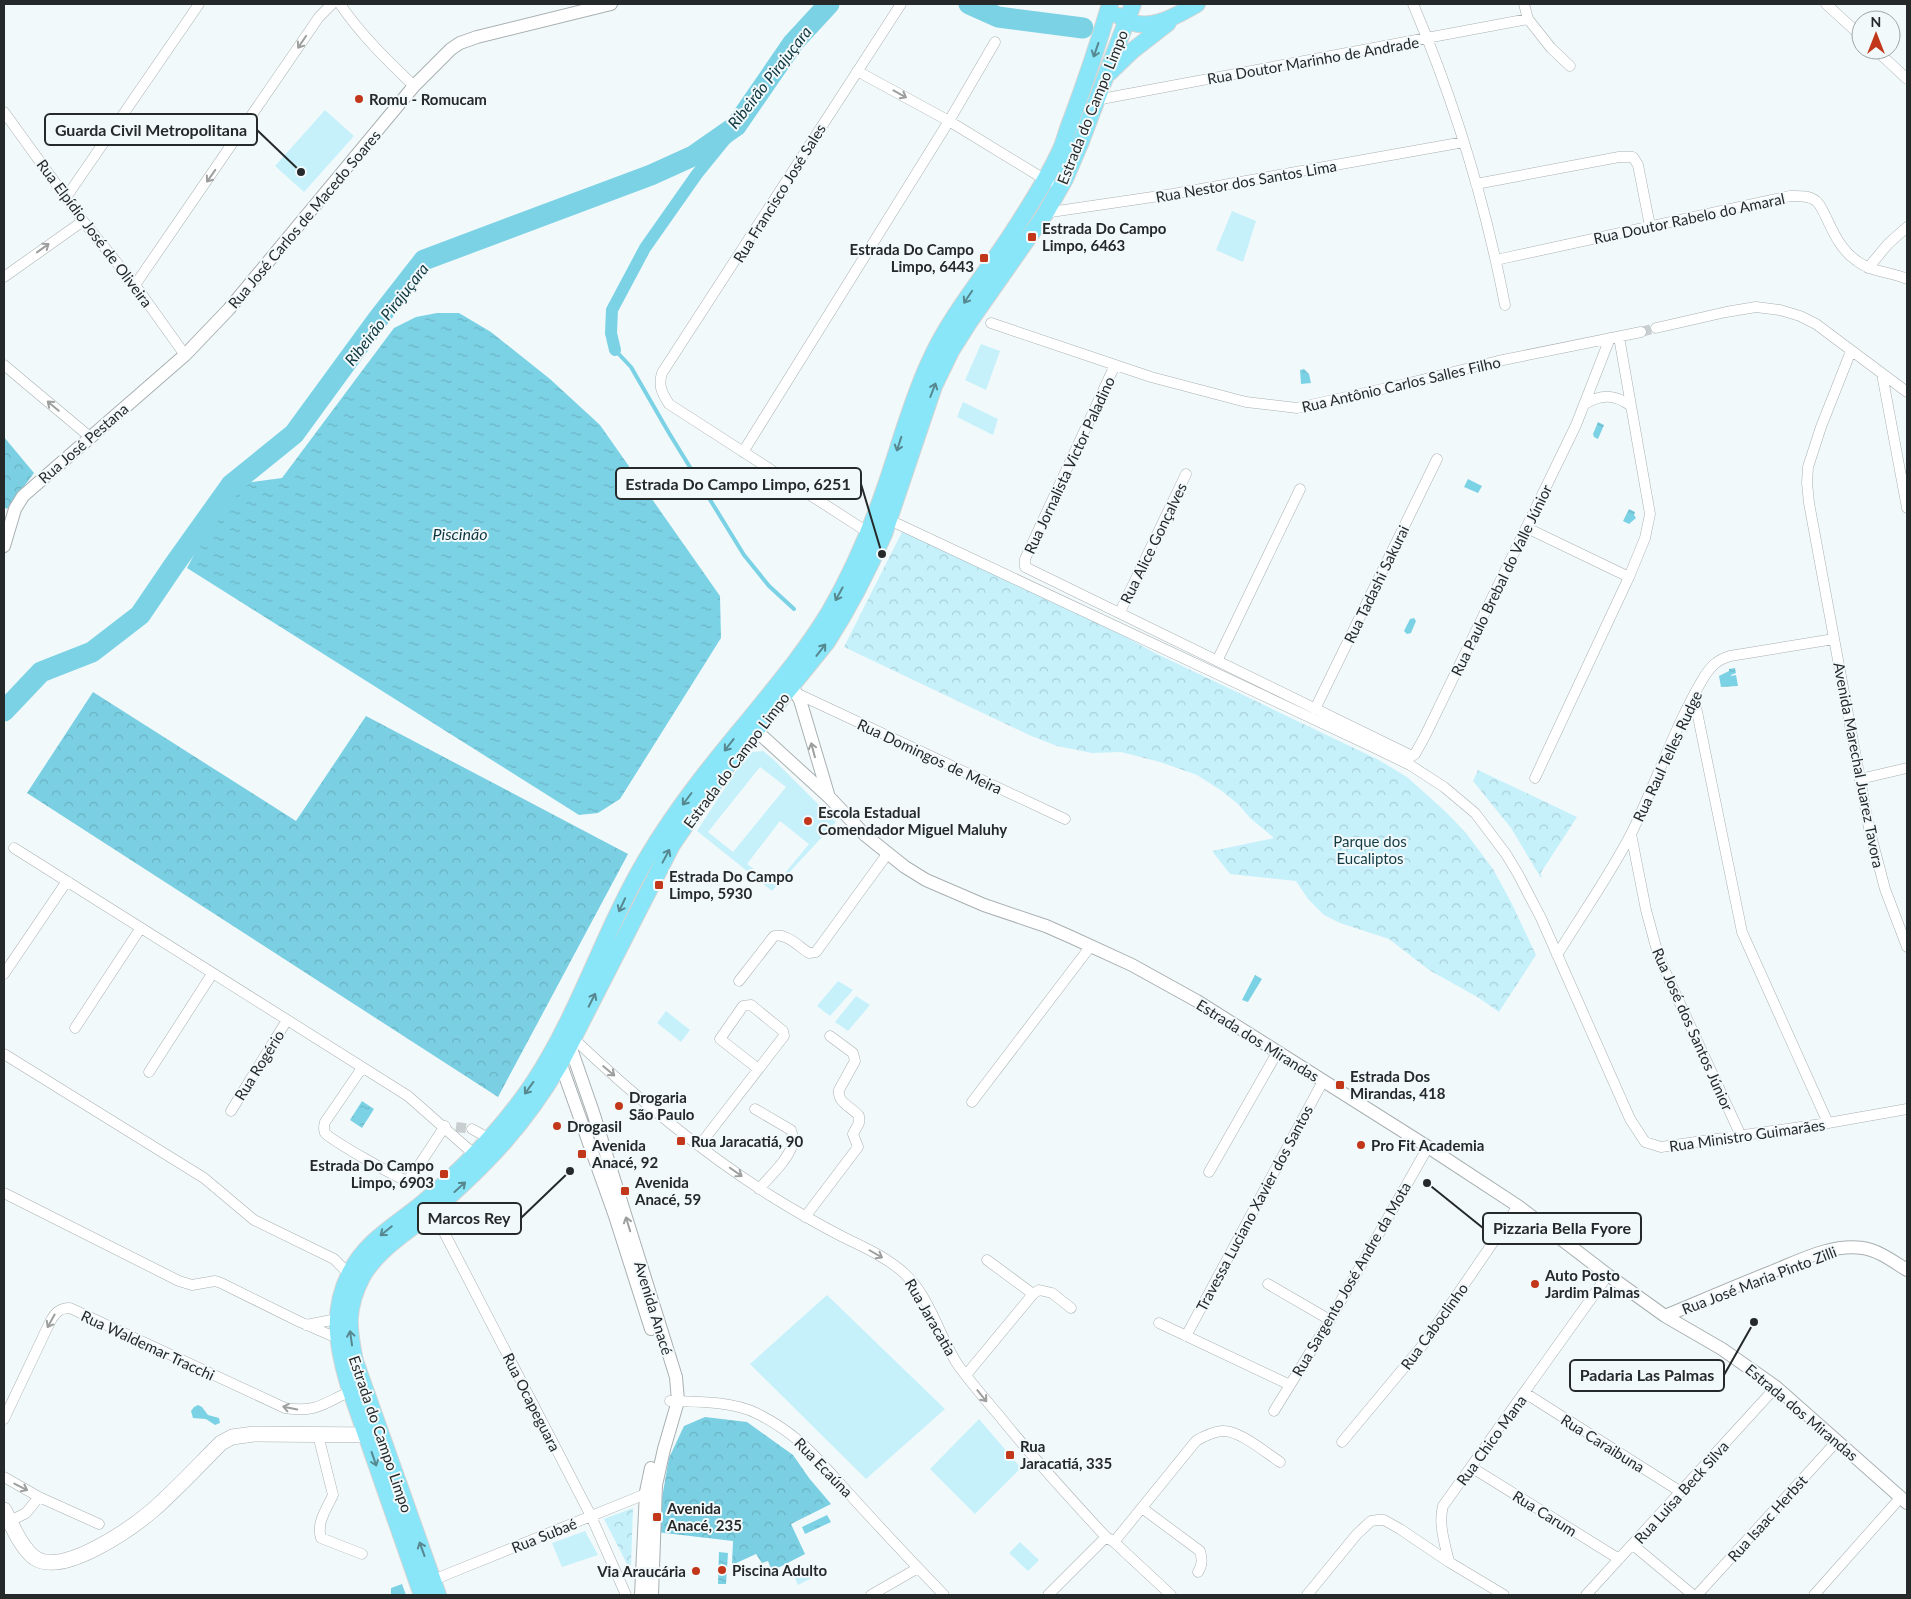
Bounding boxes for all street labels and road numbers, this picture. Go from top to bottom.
street label: Estrada do Campo Limpo [1053,27,1131,187]
street label: Rua Doutor Marinho de Andrade [1206,32,1420,88]
street label: Rua Francisco José Sales [729,120,829,266]
street label: Rua José Carlos de Macedo Soares [224,126,384,312]
street label: Rua Elpídio José de Oliveira [33,155,157,311]
street label: Rua Nestor dos Santos Lima [1154,156,1338,206]
street label: Rua Doutor Rabelo do Amaral [1592,189,1786,247]
street label: Rua Antônio Carlos Salles Filho [1300,352,1502,416]
street label: Rua Jornalista Victor Paladino [1020,373,1118,557]
street label: Rua José Pestana [35,399,131,487]
street label: Rua Alice Gonçalves [1116,480,1190,606]
street label: Rua Paulo Brebal do Valle Júnior [1447,481,1555,679]
street label: Rua Tadashi Sakurai [1340,522,1412,646]
street label: Avenida Marechal Juarez Tavora [1830,661,1888,869]
street label: Rua Raul Telles Rudge [1629,688,1705,824]
street label: Estrada do Campo Limpo [679,689,793,831]
street label: Rua Domingos de Meira [855,715,1005,797]
street label: Rua José dos Santos Júnior [1649,945,1737,1114]
street label: Estrada dos Mirandas [1193,995,1323,1085]
street label: Rua Rogério [230,1027,288,1103]
street label: Travessa Luciano Xavier dos Santos [1192,1102,1316,1314]
street label: Rua Ministro Guimarães [1668,1115,1826,1155]
street label: Rua Sargento José Andre da Mota [1288,1179,1414,1379]
street label: Rua José Maria Pinto Zilli [1679,1242,1839,1318]
street label: Avenida Anacé [631,1259,677,1357]
street label: Rua Jaracatia [902,1275,960,1359]
street label: Rua Caboclinho [1397,1279,1471,1373]
street label: Rua Waldemar Tracchi [78,1306,218,1384]
street label: Rua Ocapeguara [499,1350,565,1454]
street label: Estrada do Campo Limpo [346,1353,416,1515]
street label: Estrada dos Mirandas [1742,1360,1862,1464]
street label: Rua Chico Mana [1452,1391,1530,1489]
street label: Rua Caraibuna [1558,1410,1648,1476]
street label: Rua Ecaúna [791,1433,857,1501]
street label: Rua Luisa Beck Silva [1630,1437,1732,1547]
street label: Rua Isaac Herbst [1724,1471,1811,1565]
street label: Rua Carum [1510,1486,1580,1540]
street label: Rua Subaé [509,1514,579,1556]

